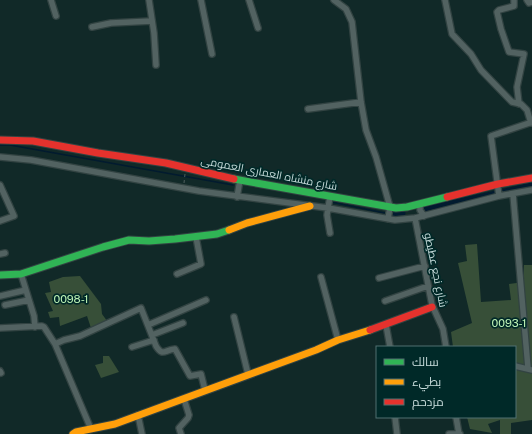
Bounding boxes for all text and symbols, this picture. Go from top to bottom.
street label: شارع منشاه العمارى العمومى [199,154,338,194]
street label: شارع نجع عطيطو [420,232,450,309]
park label: 0098-1 [53,293,89,305]
park label: 0093-1 [492,317,526,329]
legend [376,346,516,418]
text: سالك [412,355,439,369]
text: بطيء [412,375,441,392]
text: مزدحم [412,395,444,410]

